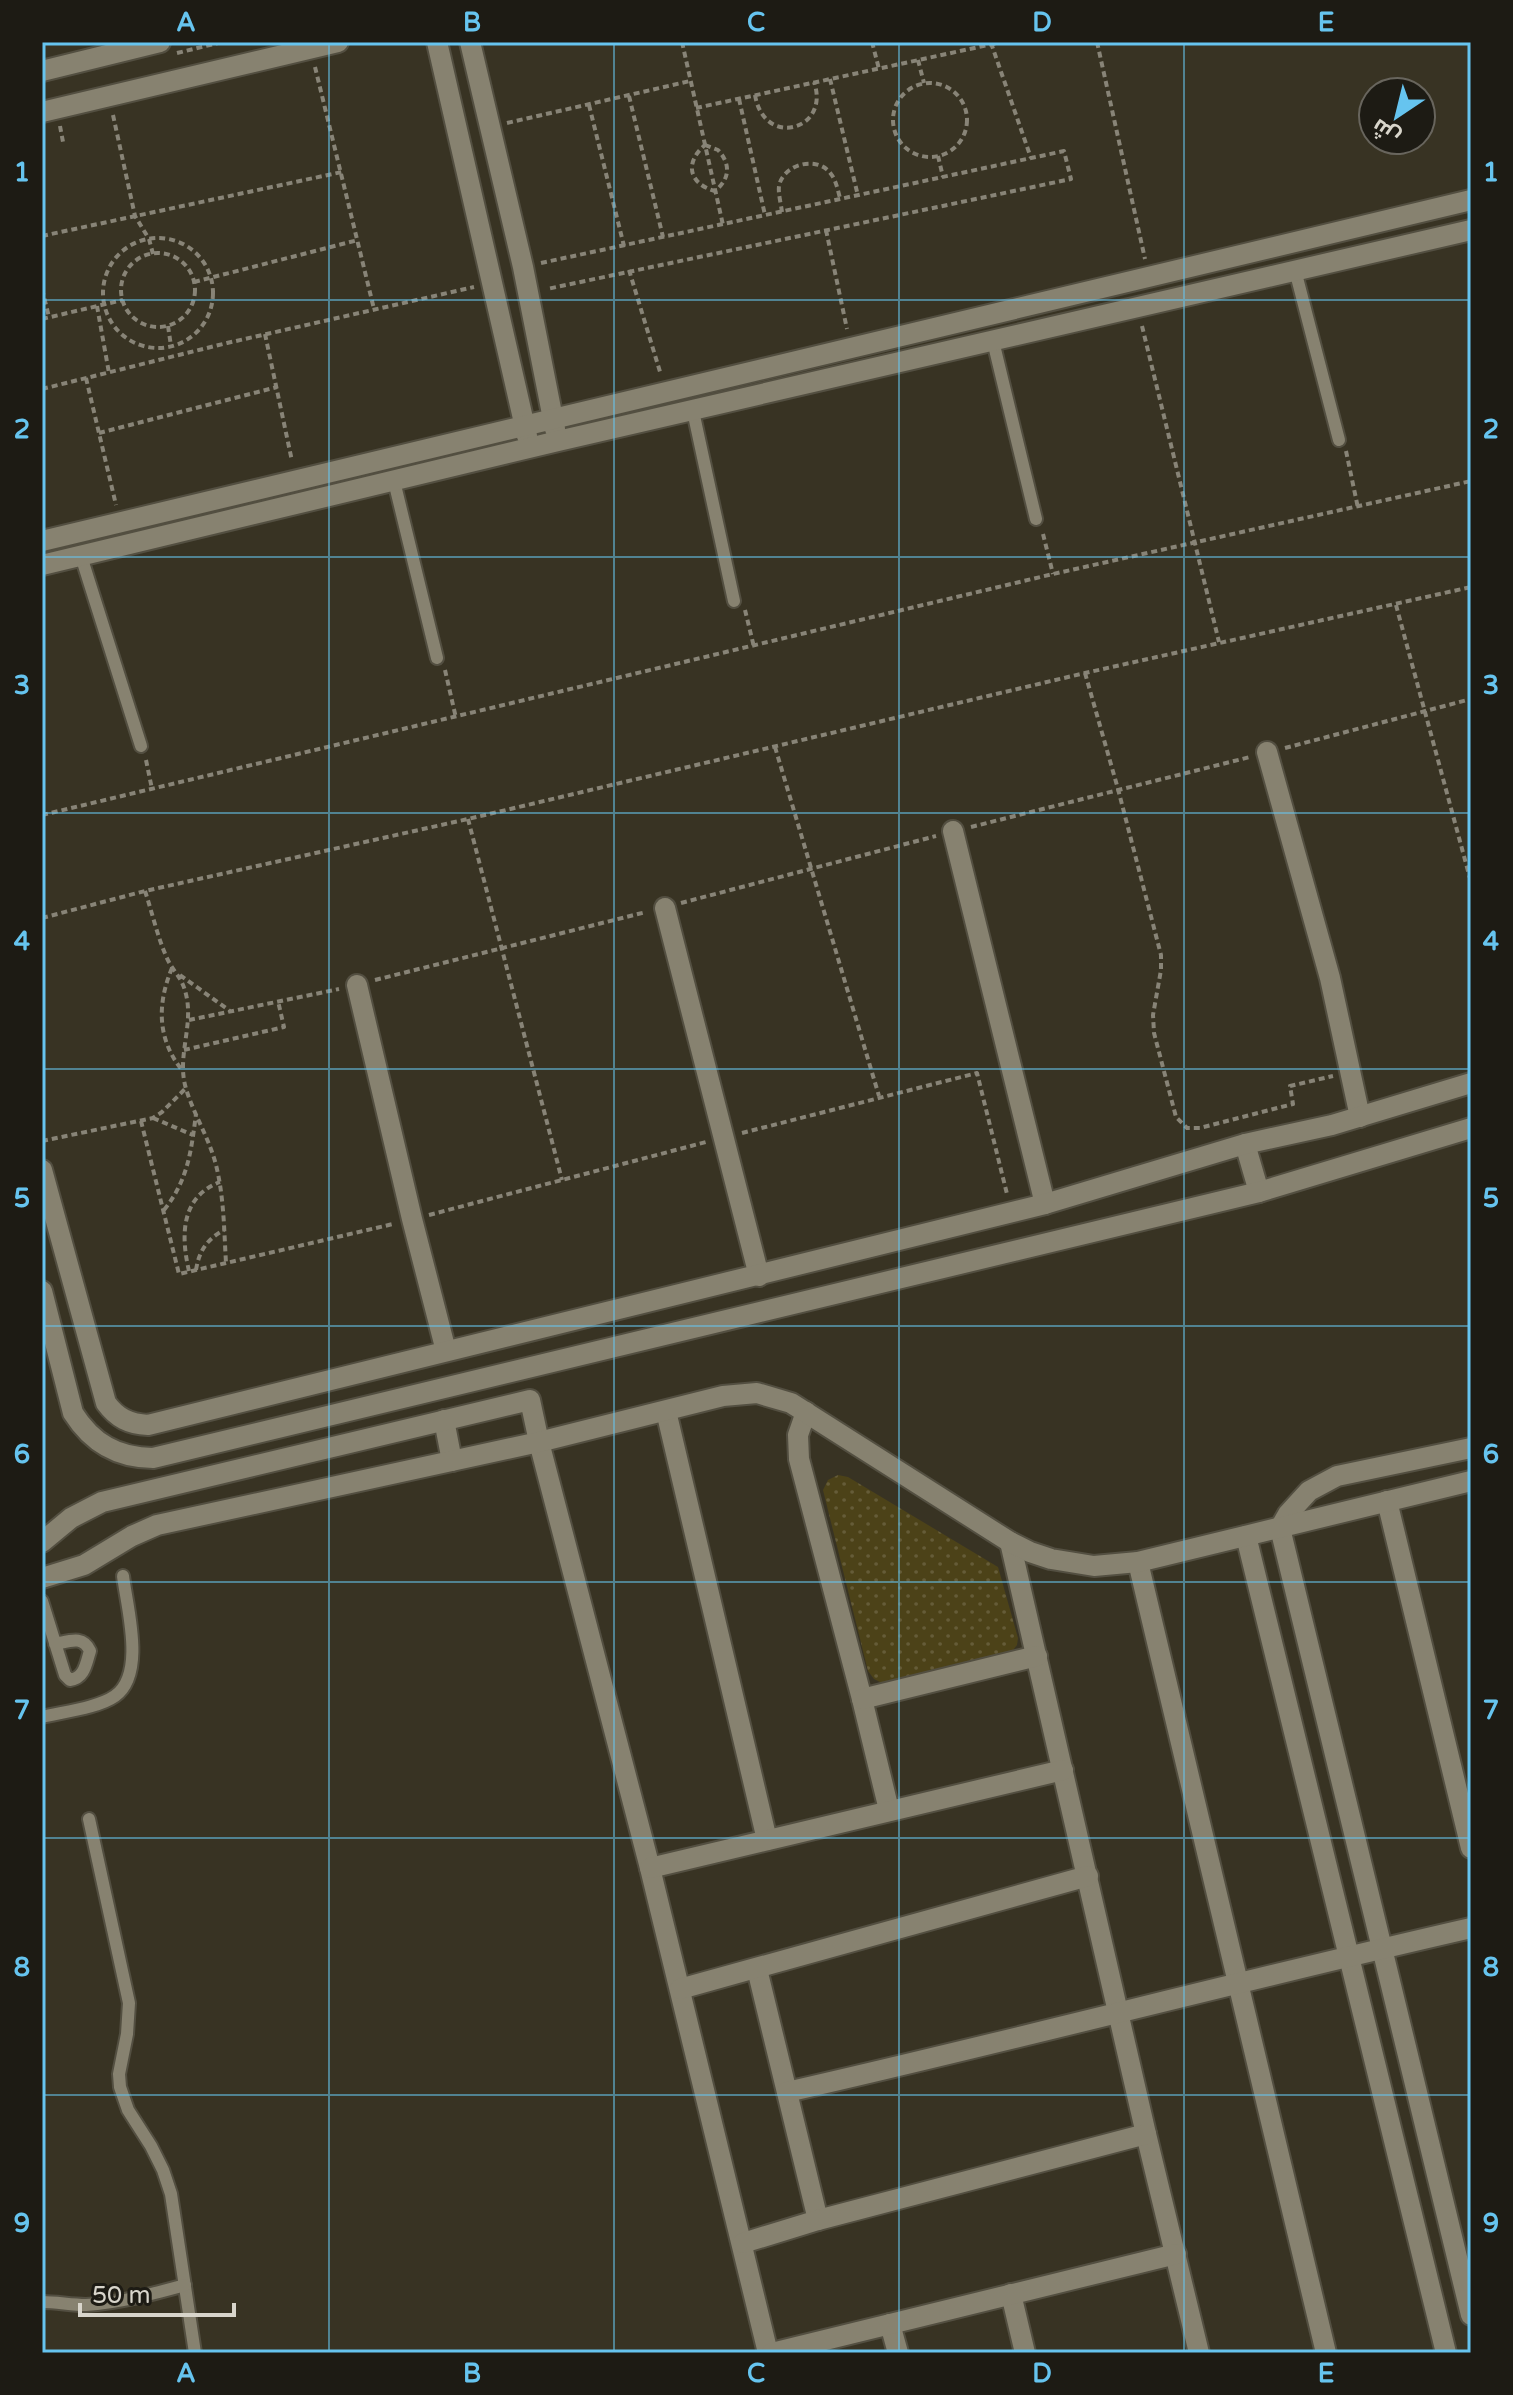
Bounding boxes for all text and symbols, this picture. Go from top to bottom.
text: A [176,7,196,38]
text: B [463,7,481,38]
text: C [747,7,765,38]
text: D [1032,7,1052,38]
text: E [1318,7,1334,38]
north arrow [1357,76,1437,156]
text: ش [1367,113,1405,150]
text: 1 [14,157,30,188]
text: 1 [1483,157,1499,188]
text: 2 [14,414,30,445]
text: 2 [1483,414,1499,445]
text: 3 [14,670,30,701]
text: 3 [1483,670,1499,701]
text: 4 [14,926,30,957]
text: 4 [1483,926,1499,957]
text: 5 [14,1183,30,1214]
text: 5 [1483,1183,1499,1214]
text: 6 [14,1439,30,1470]
text: 6 [1483,1439,1499,1470]
text: 7 [14,1695,30,1726]
text: 7 [1483,1695,1499,1726]
text: 8 [14,1952,30,1983]
text: 8 [1483,1952,1499,1983]
text: 9 [14,2208,30,2239]
text: 9 [1483,2208,1499,2239]
scale bar [80,2267,234,2317]
text: 50 m [92,2281,150,2310]
text: A [176,2358,196,2389]
text: B [463,2358,481,2389]
text: C [747,2358,765,2389]
text: D [1032,2358,1052,2389]
text: E [1318,2358,1334,2389]

